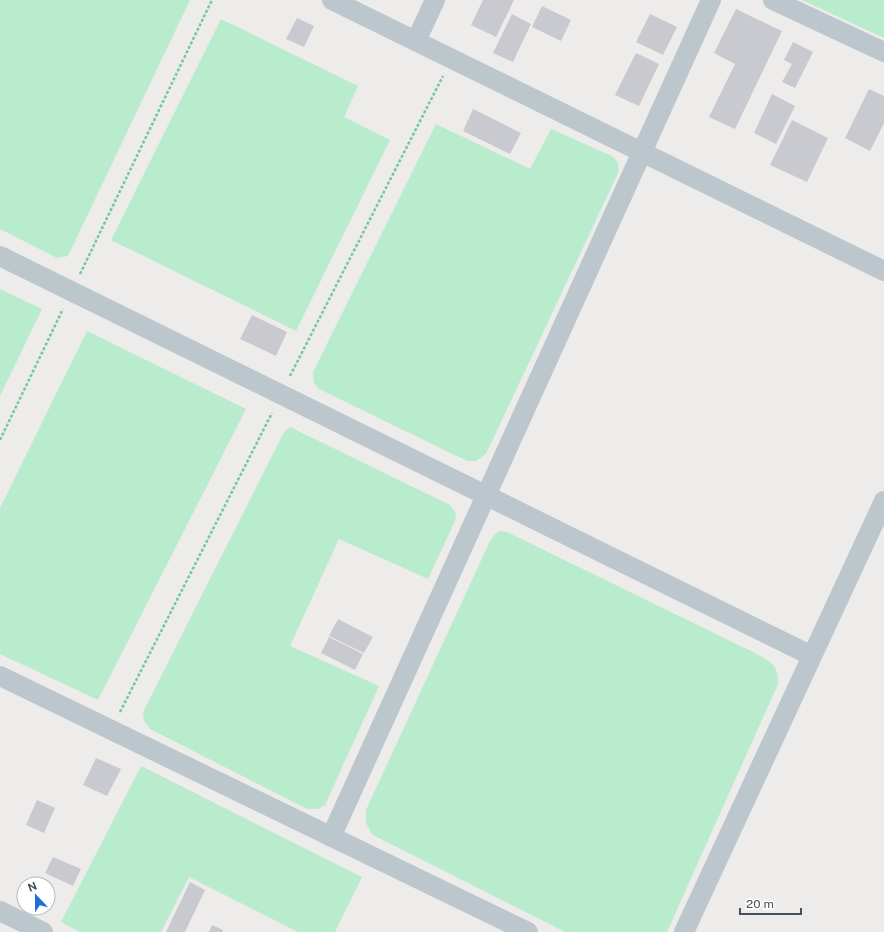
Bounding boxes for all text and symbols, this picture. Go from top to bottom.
north arrow [16,876,56,916]
text: N [26,880,38,894]
scale bar [740,890,801,916]
text: 20 m [746,897,774,911]

